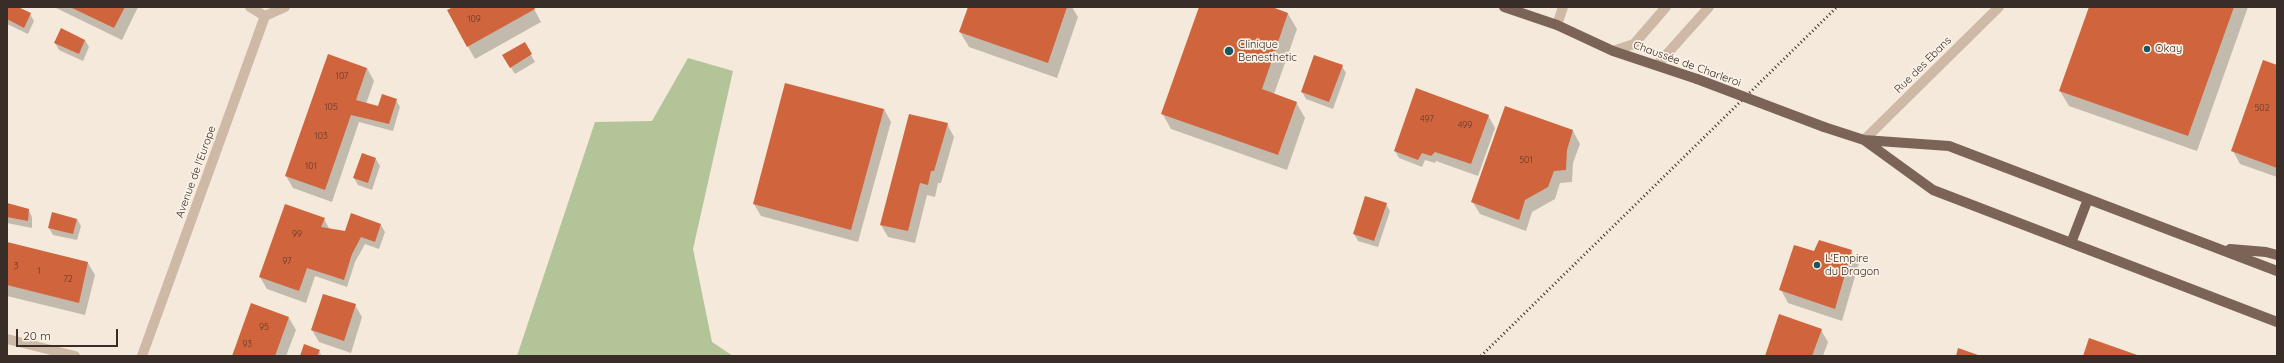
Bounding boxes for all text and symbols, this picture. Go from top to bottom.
house number: 109 [467,14,481,24]
street label: Rue des Ebans [1892,34,1954,96]
place label: Clinique Benesthetic [1238,38,1297,64]
street label: Chaussée de Charleroi [1631,38,1743,90]
place label: Okay [2155,42,2182,56]
marker: Okay [2142,44,2152,54]
marker: Clinique Benesthetic [1223,45,1235,57]
house number: 107 [336,71,348,81]
house number: 105 [324,102,338,112]
house number: 502 [2254,103,2270,113]
house number: 497 [1420,114,1434,124]
house number: 499 [1458,120,1472,130]
street label: Avenue de l'Europe [173,124,219,220]
house number: 103 [314,131,328,141]
house number: 501 [1519,155,1533,165]
house number: 101 [305,161,317,171]
house number: 99 [292,229,302,239]
place label: L'Empire du Dragon [1825,252,1879,278]
house number: 97 [282,256,292,266]
marker: L'Empire du Dragon [1812,260,1822,270]
house number: 3 [14,261,18,271]
house number: 1 [37,266,41,276]
house number: 72 [63,274,73,284]
scale bar [18,321,120,347]
house number: 95 [259,322,269,332]
text: 20 m [23,328,51,343]
house number: 93 [242,339,252,349]

